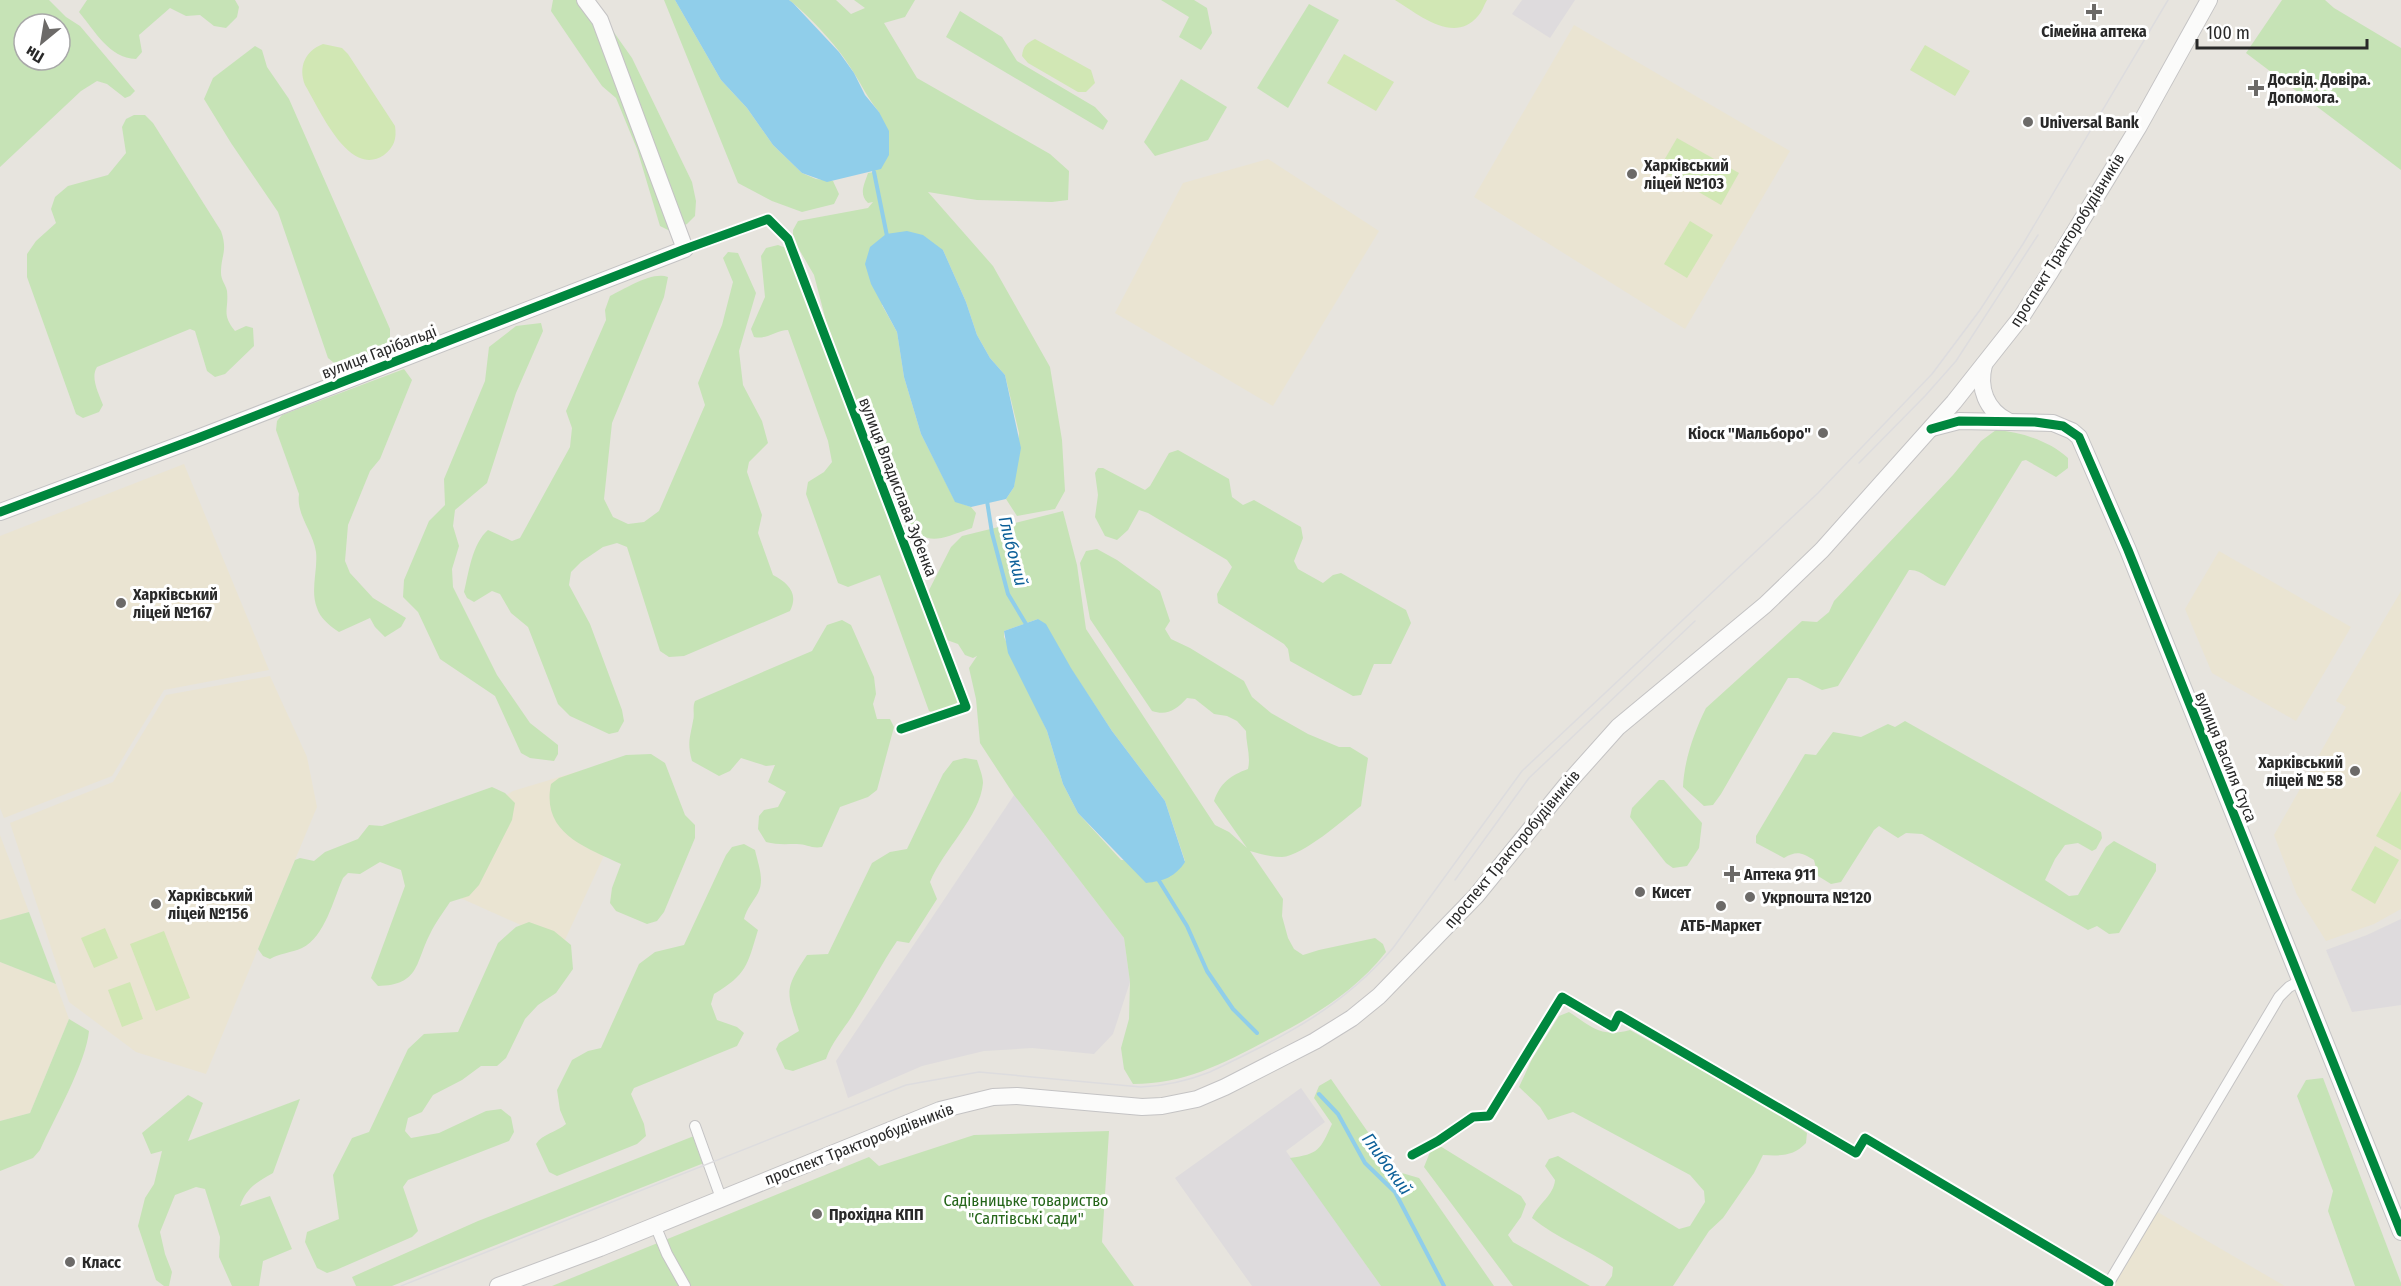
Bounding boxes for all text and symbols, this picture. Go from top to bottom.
marker: Сімейна аптека [2087,5,2101,19]
north arrow [12,12,72,72]
scale bar [2197,12,2366,50]
place label: Сімейна аптека [2041,22,2147,41]
text: 100 m [2206,22,2250,44]
text: Пн [22,42,47,67]
place label: Досвід. Довіра. Допомога. [2267,70,2371,107]
marker: Досвід. Довіра. Допомога. [2249,81,2263,95]
place label: Universal Bank [2040,113,2140,132]
marker: Universal Bank [2021,115,2035,129]
street label: проспект Тракторобудівників [2006,150,2128,330]
place label: Харківський ліцей №103 [1643,156,1729,193]
marker: Харківський ліцей №103 [1625,167,1639,181]
street label: вулиця Гарібальді [319,321,439,383]
street label: вулиця Владислава Зубенка [855,395,941,579]
place label: Кіоск "Мальборо" [1688,424,1811,443]
marker: Кіоск "Мальборо" [1816,426,1830,440]
water label: Глибокий [994,514,1032,588]
place label: Харківський ліцей №167 [132,585,218,622]
marker: Харківський ліцей №167 [114,596,128,610]
street label: вулиця Василя Стуса [2191,689,2261,825]
place label: Харківський ліцей № 58 [2257,753,2344,790]
marker: Харківський ліцей № 58 [2348,764,2362,778]
street label: проспект Тракторобудівників [1440,766,1584,932]
place label: Аптека 911 [1743,865,1816,884]
marker: Аптека 911 [1725,867,1739,881]
place label: Кисет [1652,883,1691,902]
marker: Кисет [1633,885,1647,899]
place label: Харківський ліцей №156 [167,886,253,923]
place label: Укрпошта №120 [1761,888,1872,907]
marker: Укрпошта №120 [1743,890,1757,904]
marker: Харківський ліцей №156 [149,897,163,911]
marker: АТБ-Маркет [1714,899,1728,913]
place label: АТБ-Маркет [1679,916,1762,935]
street label: проспект Тракторобудівників [762,1099,956,1189]
water label: Глибокий [1357,1129,1417,1199]
park label: Садівницьке товариство "Салтівські сади" [943,1191,1109,1228]
place label: Прохідна КПП [829,1205,924,1224]
marker: Прохідна КПП [810,1207,824,1221]
place label: Класс [82,1253,121,1272]
marker: Класс [63,1255,77,1269]

